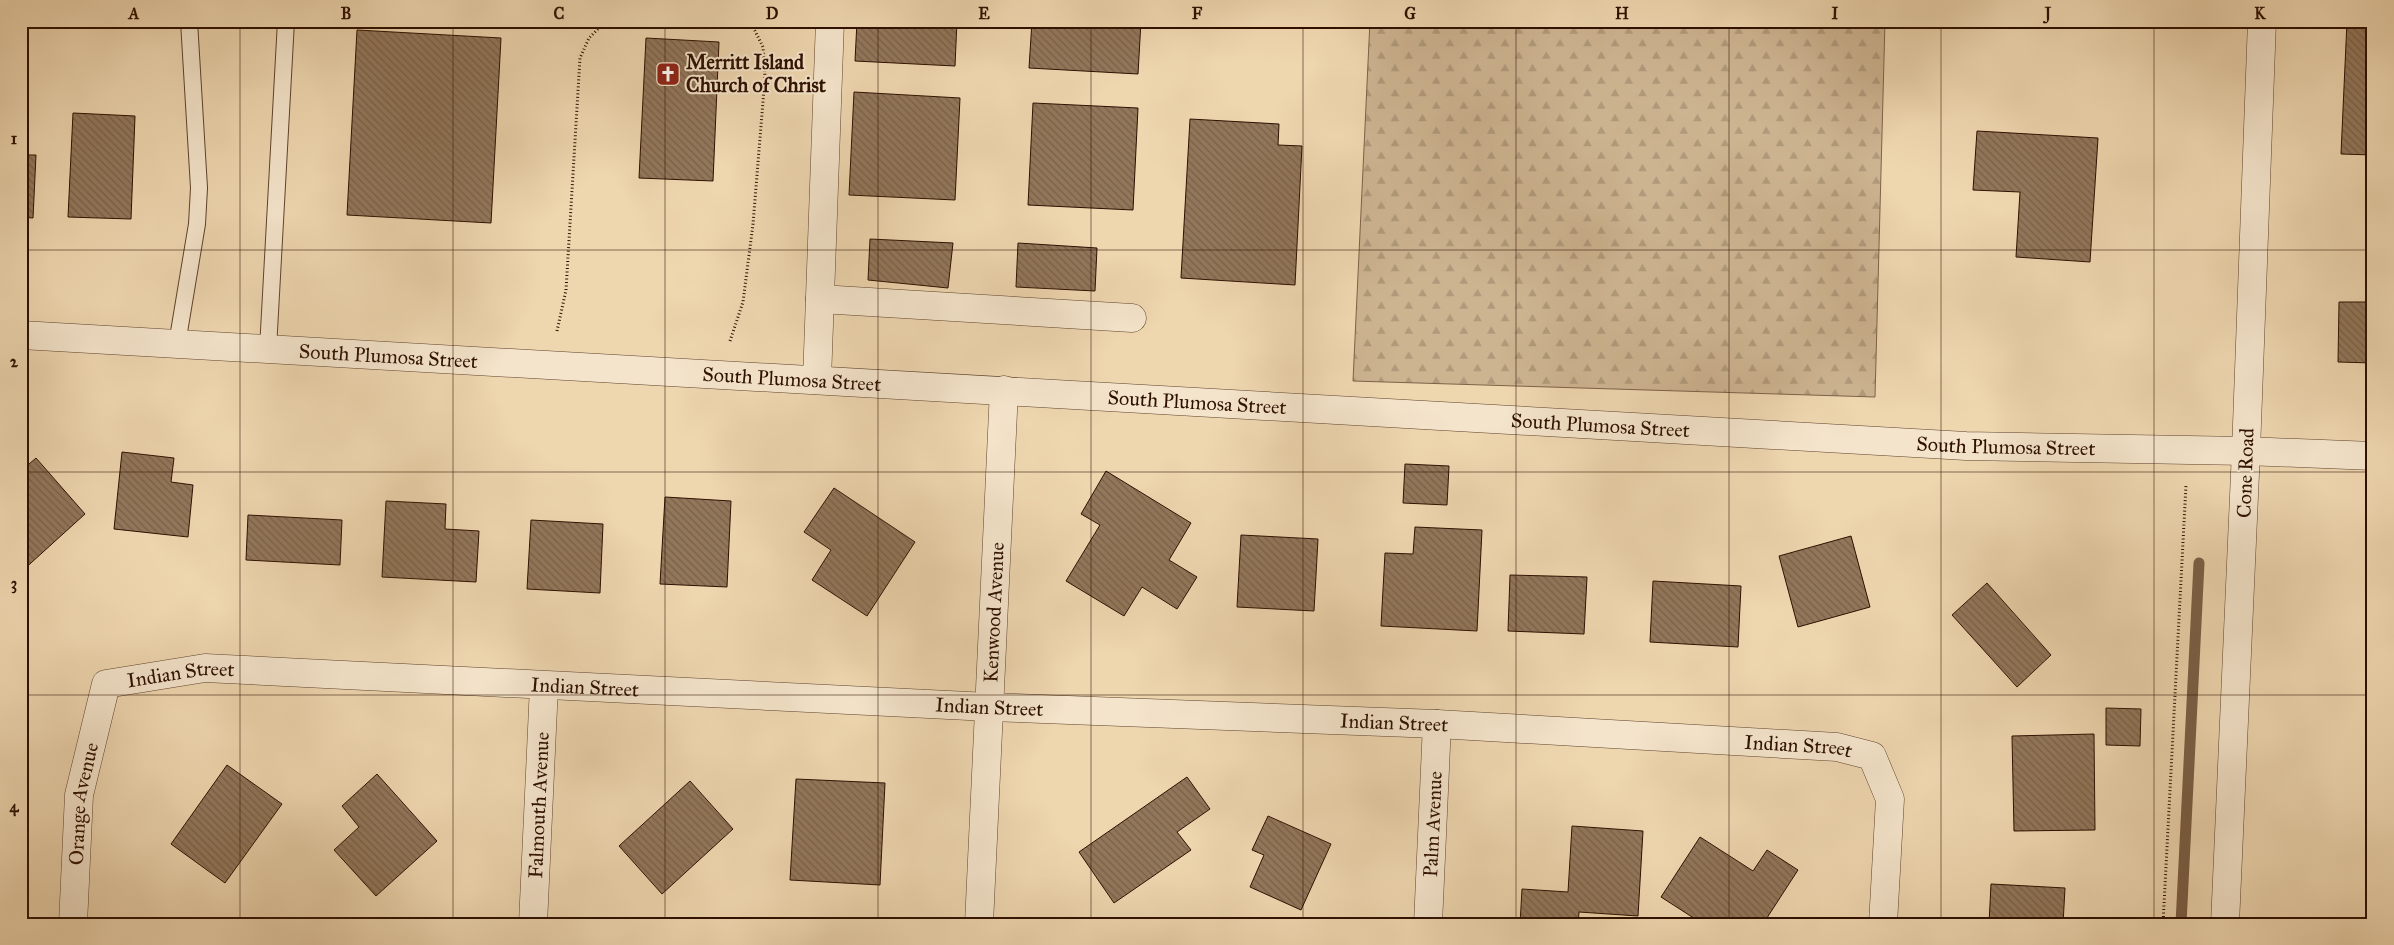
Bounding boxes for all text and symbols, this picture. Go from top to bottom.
text: A [128,4,140,23]
text: B [341,4,351,23]
text: C [554,4,565,23]
text: D [766,4,779,23]
text: E [978,4,990,23]
text: F [1192,4,1203,23]
text: G [1404,4,1416,23]
text: H [1615,4,1629,23]
text: I [1832,4,1839,23]
text: J [2043,4,2052,24]
text: K [2254,4,2266,23]
place label: Merritt Island Church of Christ [686,50,827,97]
church icon: Merritt Island Church of Christ [655,61,681,87]
text: 1 [11,129,18,148]
street label: South Plumosa Street [298,339,479,373]
text: 2 [10,352,19,371]
street label: South Plumosa Street [702,362,882,396]
street label: South Plumosa Street [1107,385,1287,419]
street label: South Plumosa Street [1510,408,1691,442]
street label: Cone Road [2231,428,2259,518]
street label: South Plumosa Street [1916,431,2096,460]
street label: Kenwood Avenue [978,541,1009,683]
text: 3 [11,574,17,594]
street label: Indian Street [125,656,235,692]
street label: Indian Street [530,672,640,702]
street label: Indian Street [935,692,1044,721]
street label: Indian Street [1340,708,1449,737]
street label: Indian Street [1744,730,1855,762]
street label: Falmouth Avenue [523,731,554,879]
street label: Orange Avenue [64,740,103,866]
street label: Palm Avenue [1418,771,1447,878]
text: 4 [10,797,20,817]

